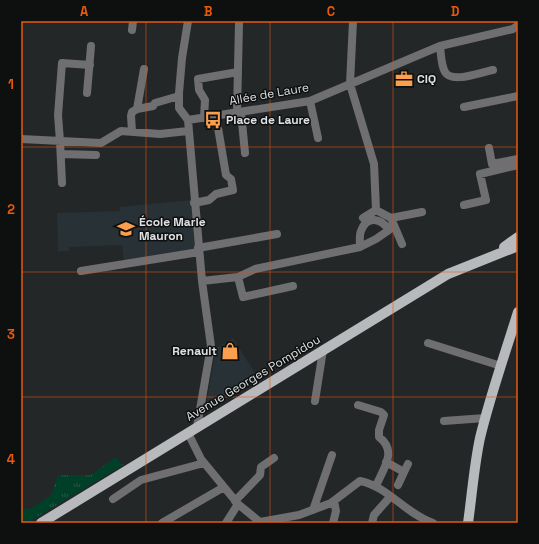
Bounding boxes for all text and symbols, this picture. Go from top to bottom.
text: A [80,3,89,20]
text: B [204,3,213,20]
text: C [327,3,335,20]
text: D [451,3,460,20]
office icon: CIQ [394,69,414,89]
place label: CIQ [417,71,436,87]
text: 1 [8,76,14,93]
street label: Allée de Laure [228,79,310,109]
bus stop icon: Place de Laure [203,110,223,130]
place label: Place de Laure [226,112,310,128]
text: 2 [7,201,15,218]
place label: École Marie Mauron [139,214,206,244]
school or university icon: École Marie Mauron [116,219,136,239]
text: 3 [7,326,15,343]
street label: Avenue Georges Pompidou [183,331,323,425]
shop icon: Renault [220,341,240,361]
place label: Renault [172,343,217,359]
text: 4 [7,451,15,468]

